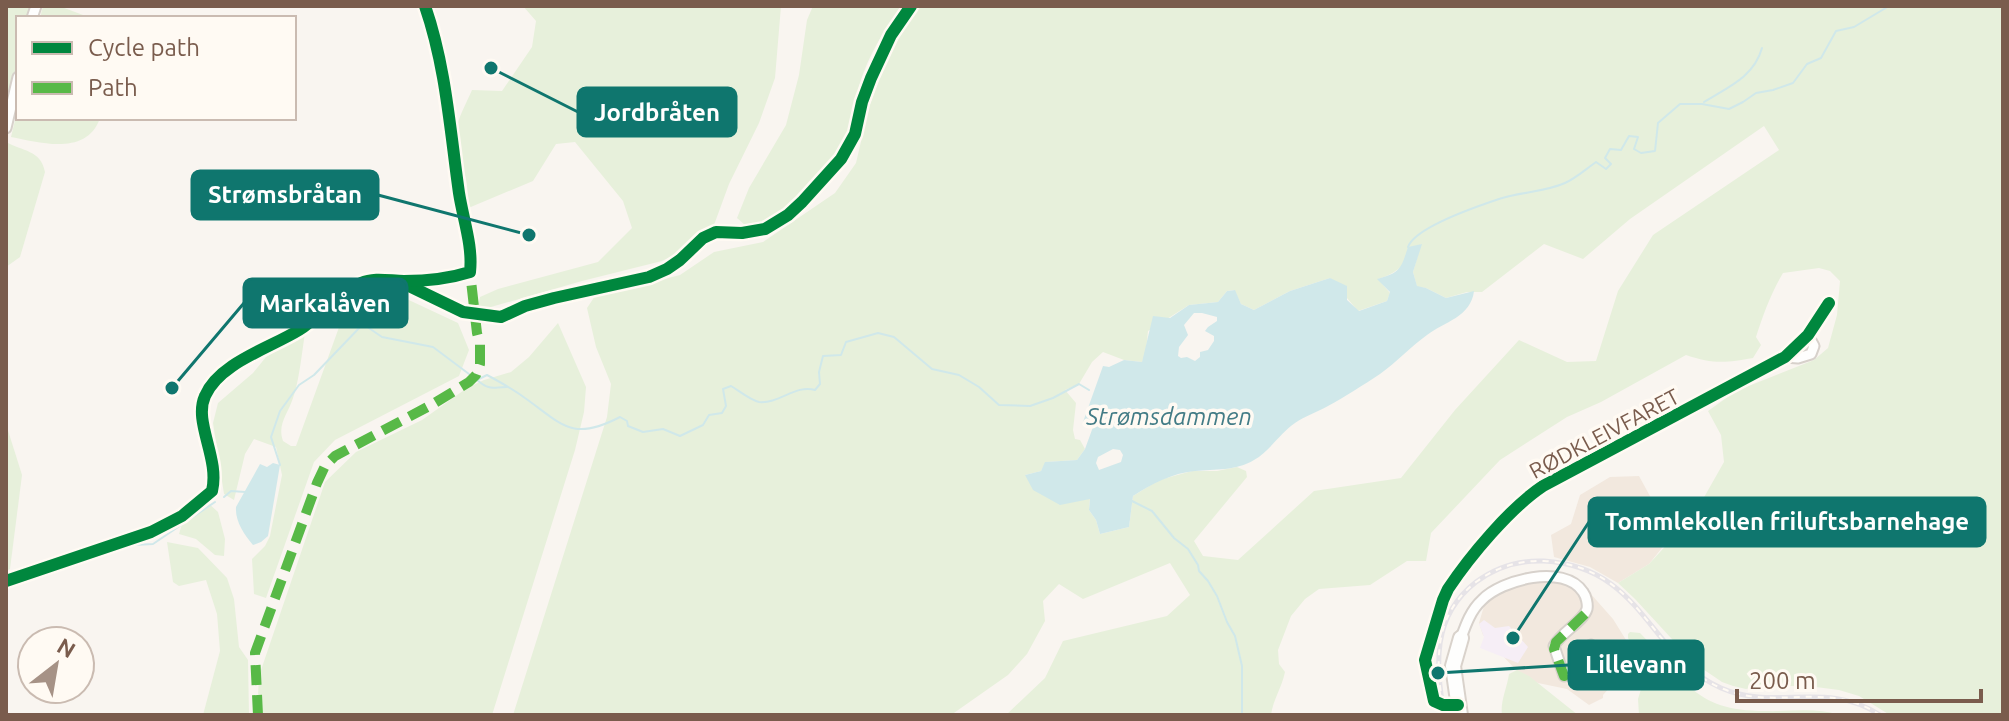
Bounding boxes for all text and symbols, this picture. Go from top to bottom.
legend [16,16,296,120]
text: Cycle path [88,34,200,61]
text: Path [88,74,138,101]
callout: Jordbråten [578,88,736,136]
text: Jordbråten [594,99,720,126]
callout: Strømsbråtan [192,171,378,219]
text: Strømsbråtan [208,181,362,208]
callout: Markalåven [244,279,407,327]
text: Markalåven [259,290,391,317]
street label: RØDKLEIVFARET [1525,383,1683,483]
water label: Strømsdammen [1085,403,1252,430]
callout: Tommlekollen friluftsbarnehage [1589,498,1985,546]
text: Tommlekollen friluftsbarnehage [1605,508,1969,535]
north arrow [16,625,96,705]
text: N [53,632,80,662]
callout: Lillevann [1569,641,1703,689]
text: Lillevann [1585,651,1687,678]
scale bar [1737,653,1981,703]
text: 200 m [1749,667,1816,694]

